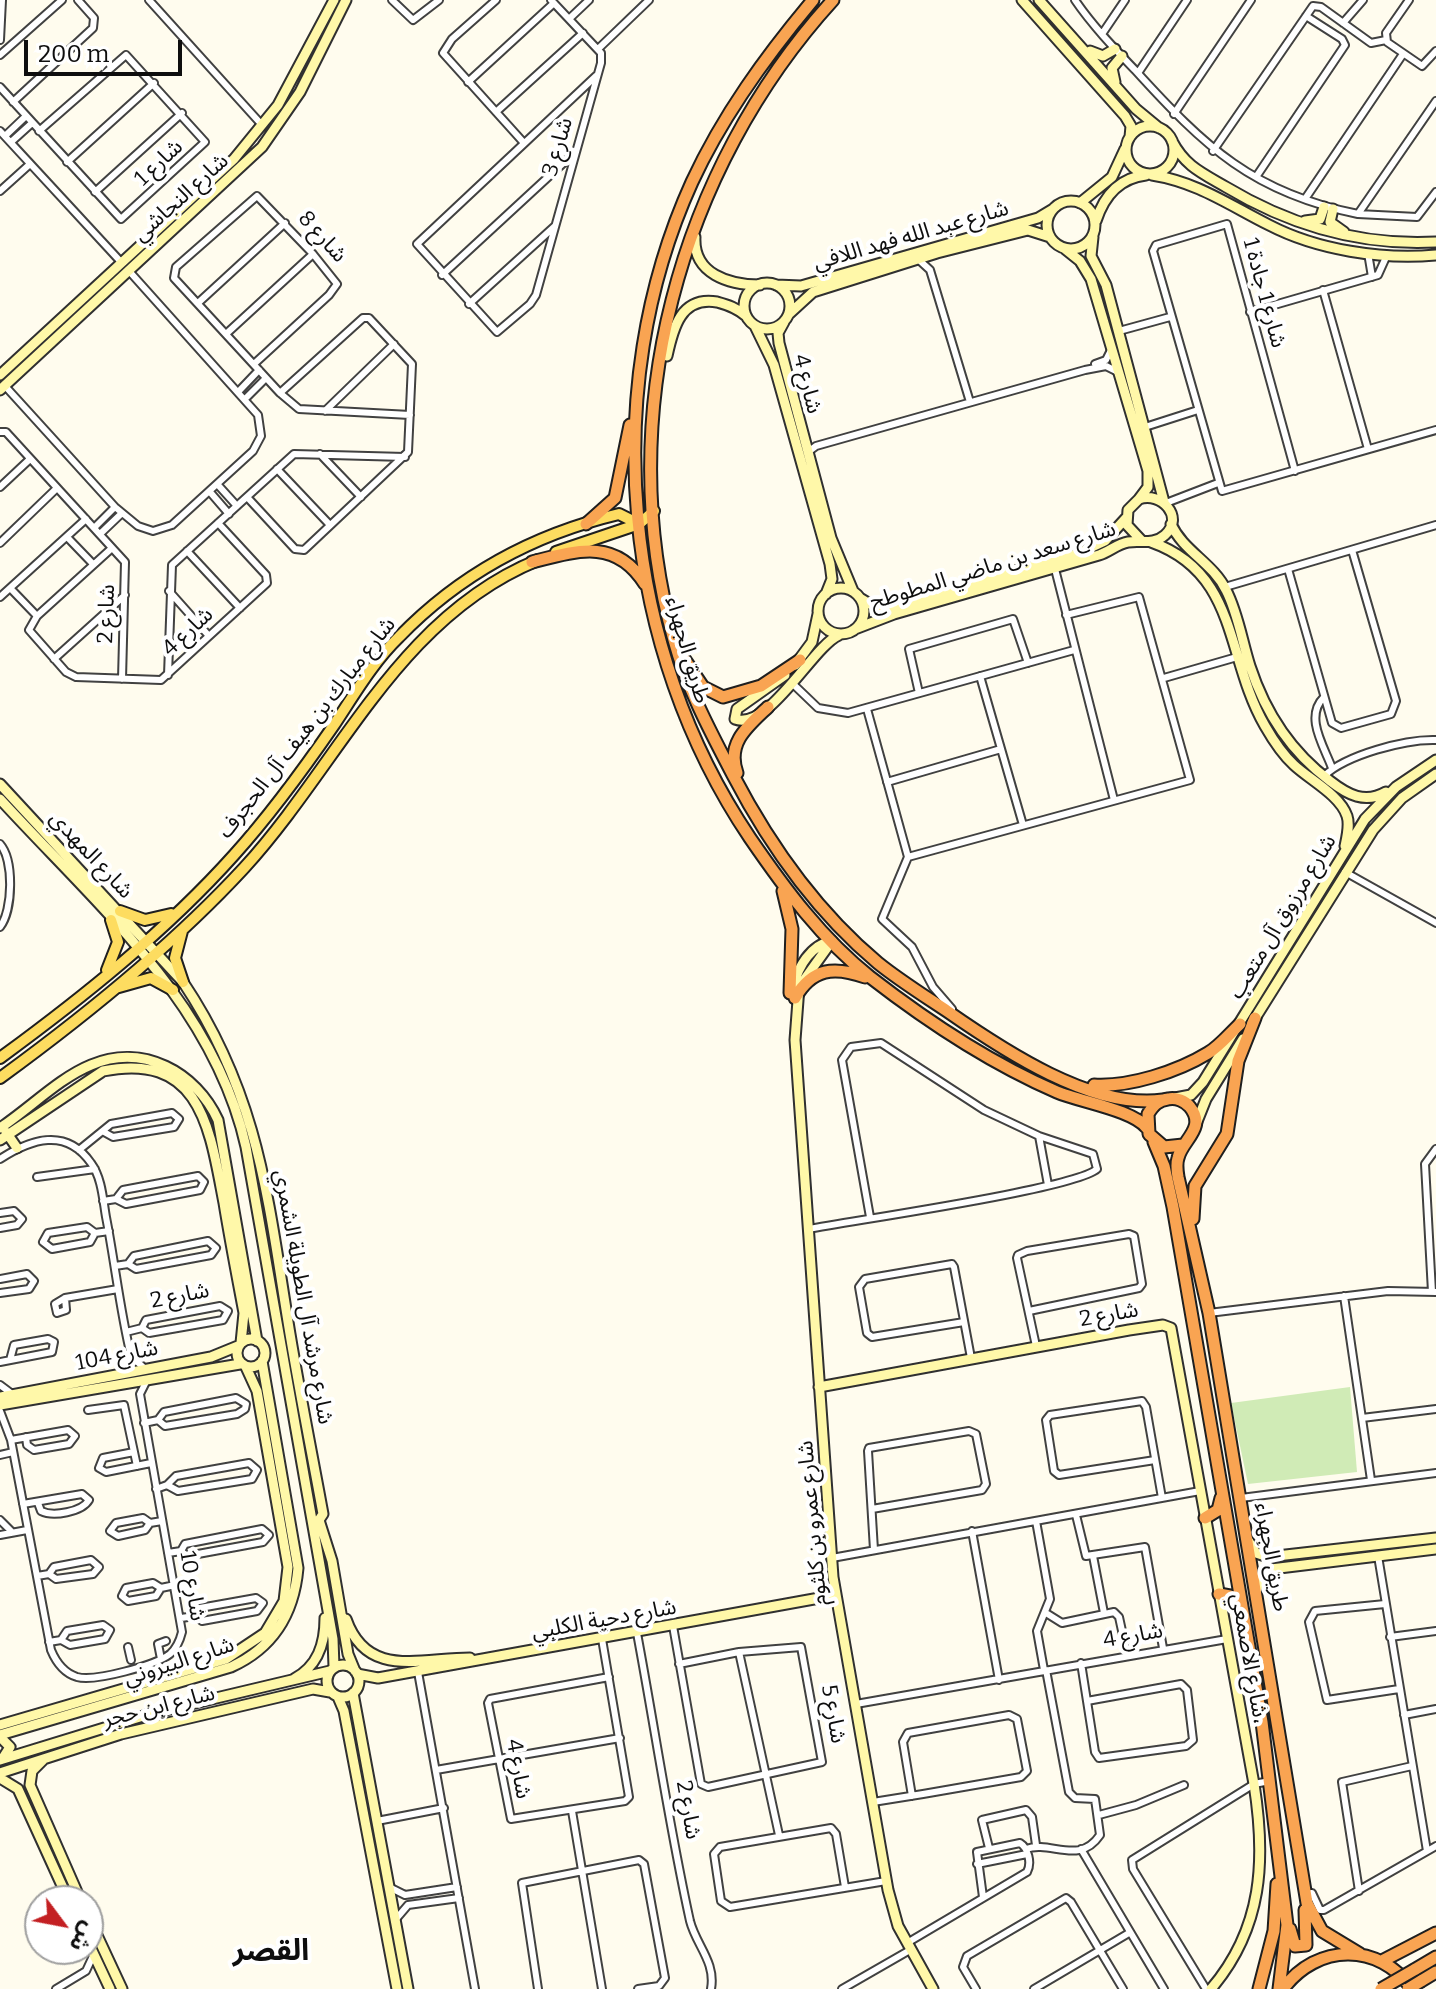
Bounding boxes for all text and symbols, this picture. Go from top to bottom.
scale bar [28,24,186,74]
text: 200 m [38,40,110,68]
street label: شارع 3 [537,115,579,179]
street label: شارع 1 [129,134,189,192]
street label: شارع النجاشي [128,148,234,248]
street label: شارع عبد الله فهد اللافي [810,195,1012,277]
street label: شارع 8 [292,206,352,268]
street label: شارع 1 جادة 1 [1237,235,1291,351]
street label: شارع 4 [787,352,827,416]
street label: شارع سعد بن ماضي المطوطح [867,516,1119,616]
street label: شارع 2 [93,584,121,644]
street label: طريق الجهراء [659,593,715,707]
street label: شارع 4 [157,602,219,662]
street label: شارع مبارك بن هيف آل الحجرف [212,612,402,844]
street label: شارع المهدي [44,806,138,904]
street label: شارع مرزوق آل متعب [1224,830,1342,1004]
street label: شارع مرشد آل الطويلة الشمري [268,1168,338,1426]
street label: شارع 2 [148,1277,212,1315]
street label: شارع 2 [1078,1297,1140,1333]
street label: شارع 104 [74,1335,160,1377]
street label: شارع عمرو بن كلثوم [793,1440,833,1606]
street label: طريق الجهراء [1248,1500,1294,1614]
street label: شارع 10 [173,1549,211,1623]
street label: شارع الاصمعي، [1224,1591,1274,1727]
street label: شارع دحية الكلبي [530,1594,678,1646]
street label: شارع 4 [1101,1618,1165,1654]
street label: شارع البيروني [120,1632,238,1692]
street label: شارع ابن حجر [100,1680,218,1734]
street label: شارع 5 [815,1683,851,1745]
street label: شارع 4 [500,1737,536,1801]
street label: شارع 2 [670,1779,706,1841]
north arrow [24,1885,104,1965]
text: ش [64,1917,103,1957]
district label: القصر [233,1934,309,1970]

